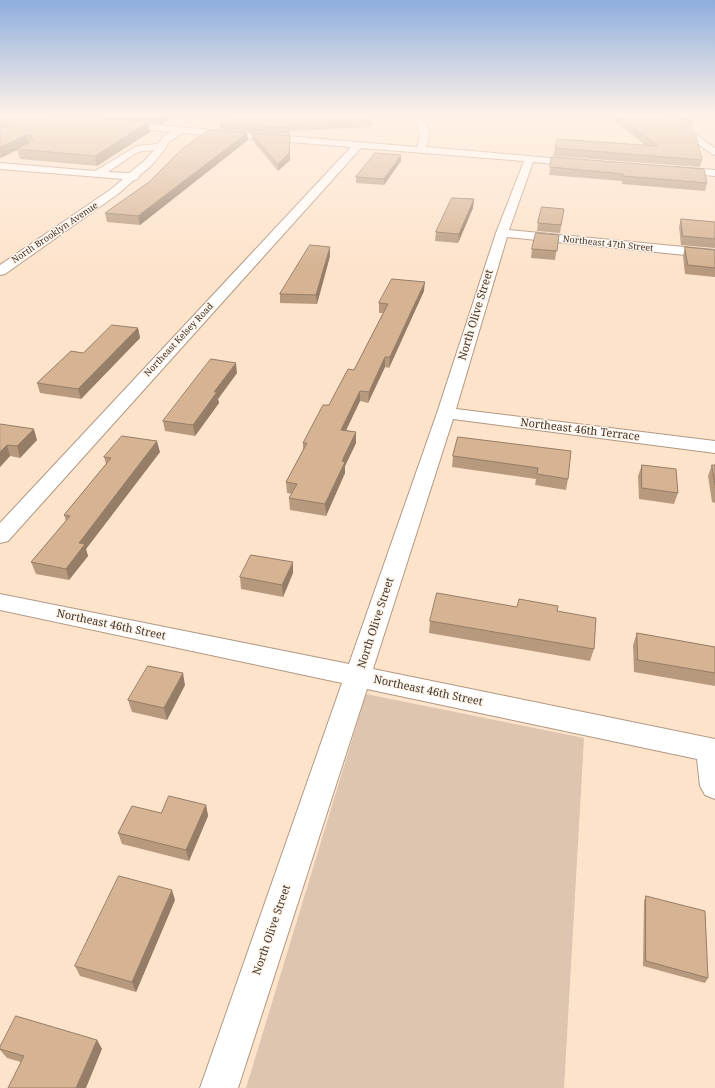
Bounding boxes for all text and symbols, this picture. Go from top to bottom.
street label: North Brooklyn Avenue [10,200,100,266]
street label: Northeast 47th Street [562,234,654,254]
street label: North Olive Street [456,268,496,362]
street label: Northeast Kelsey Road [142,301,216,379]
street label: Northeast 46th Terrace [520,416,640,444]
street label: North Olive Street [355,576,397,670]
street label: Northeast 46th Street [55,607,167,643]
street label: Northeast 46th Street [372,673,484,709]
street label: North Olive Street [250,883,294,977]

